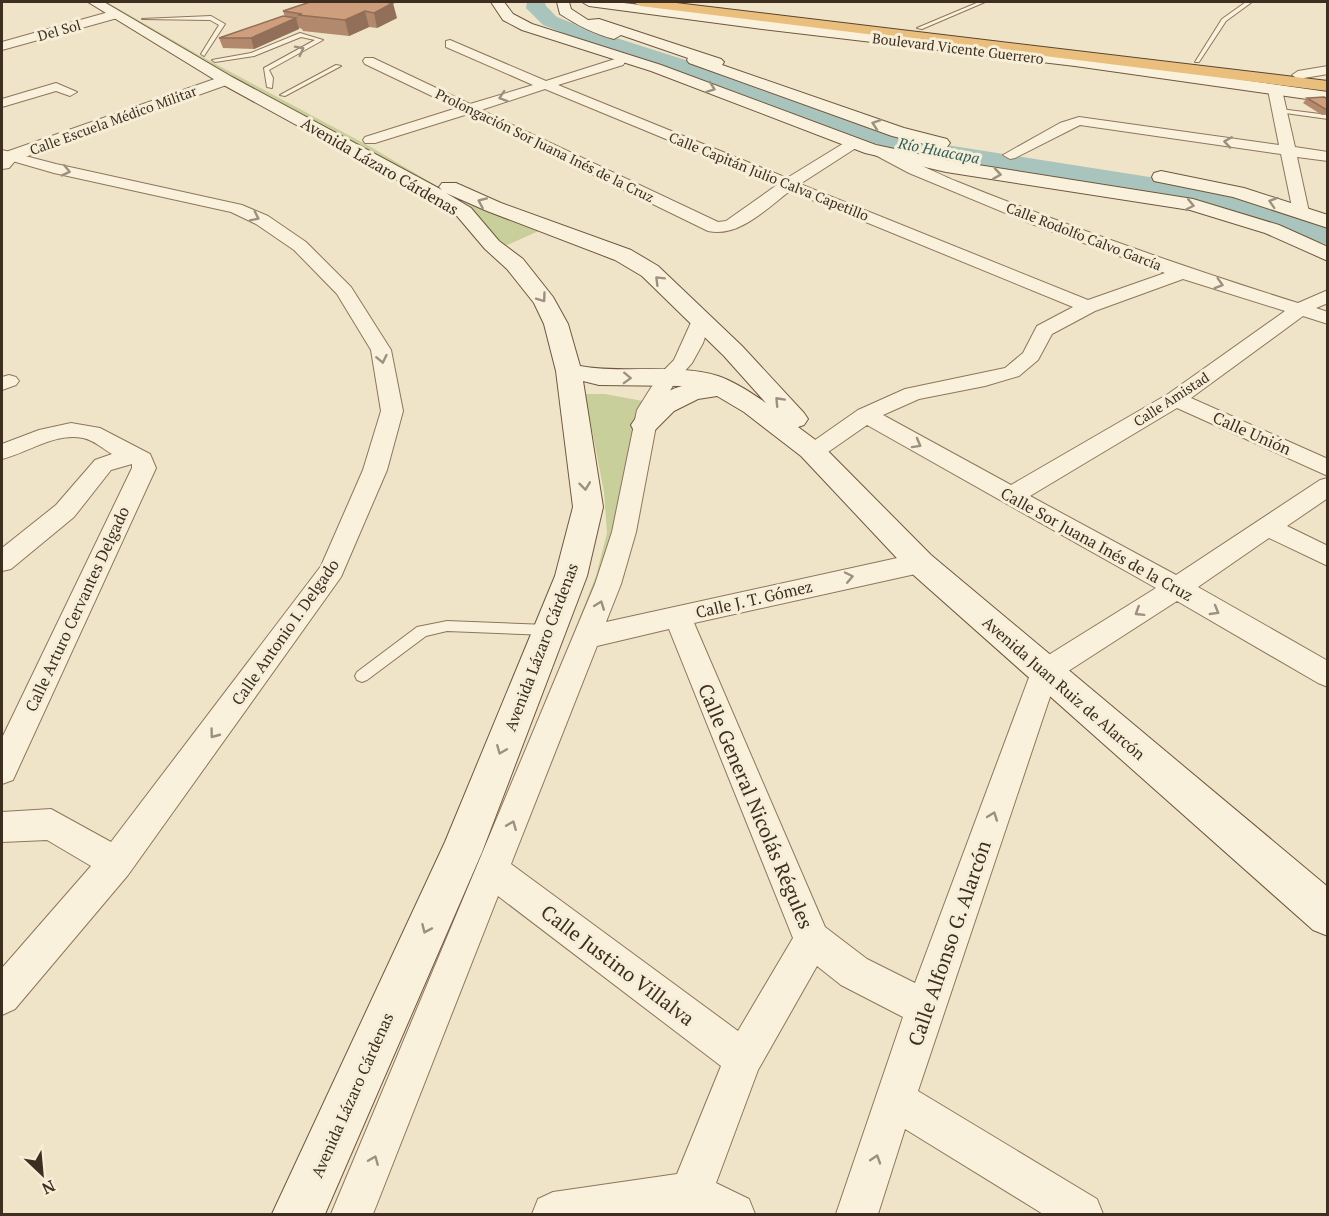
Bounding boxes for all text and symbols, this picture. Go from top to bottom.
street label: Del Sol [35,15,83,45]
street label: Boulevard Vicente Guerrero [871,28,1045,68]
one-way arrow [294,46,305,58]
street label: Calle Escuela Médico Militar [27,81,200,159]
one-way arrow [705,81,715,94]
street label: Prolongación Sor Juana Inés de la Cruz [433,84,658,206]
one-way arrow [498,90,509,102]
street label: Avenida Lázaro Cárdenas [297,112,463,220]
one-way arrow [871,119,882,132]
street label: Calle Capitán Julio Calva Capetillo [666,127,872,225]
water label: Río Huacapa [896,132,981,168]
one-way arrow [1224,137,1233,149]
one-way arrow [60,164,70,177]
one-way arrow [992,168,1002,180]
one-way arrow [1268,197,1279,210]
one-way arrow [477,198,488,210]
street label: Calle Rodolfo Calvo García [1004,198,1164,274]
one-way arrow [1184,198,1194,211]
one-way arrow [248,210,259,221]
one-way arrow [656,277,667,288]
one-way arrow [1213,277,1224,289]
one-way arrow [534,292,545,303]
one-way arrow [375,353,388,363]
street label: Calle Amistad [1129,367,1213,431]
one-way arrow [623,372,632,384]
one-way arrow [775,397,786,408]
street label: Calle Unión [1209,406,1295,460]
one-way arrow [911,437,921,448]
one-way arrow [578,482,591,491]
street label: Calle Sor Juana Inés de la Cruz [997,482,1197,606]
street label: Calle Arturo Cervantes Delgado [20,503,134,715]
street label: Calle Antonio I. Delgado [226,554,344,709]
street label: Avenida Lázaro Cárdenas [499,560,583,734]
one-way arrow [844,572,854,585]
street label: Calle J. T. Gómez [693,575,815,623]
one-way arrow [593,600,605,611]
one-way arrow [1209,603,1219,615]
one-way arrow [1135,604,1145,616]
street label: Avenida Juan Ruiz de Alarcón [978,611,1150,765]
street label: Calle General Nicolás Régules [692,679,820,933]
one-way arrow [210,727,221,738]
one-way arrow [496,743,508,754]
one-way arrow [986,811,999,821]
one-way arrow [505,820,517,831]
street label: Calle Alfonso G. Alarcón [901,837,997,1049]
street label: Calle Justino Villalva [536,898,700,1032]
one-way arrow [421,923,433,934]
street label: Avenida Lázaro Cárdenas [306,1009,398,1181]
north arrow [12,1144,72,1204]
one-way arrow [868,1154,881,1165]
one-way arrow [367,1156,379,1167]
text: N [38,1175,59,1200]

